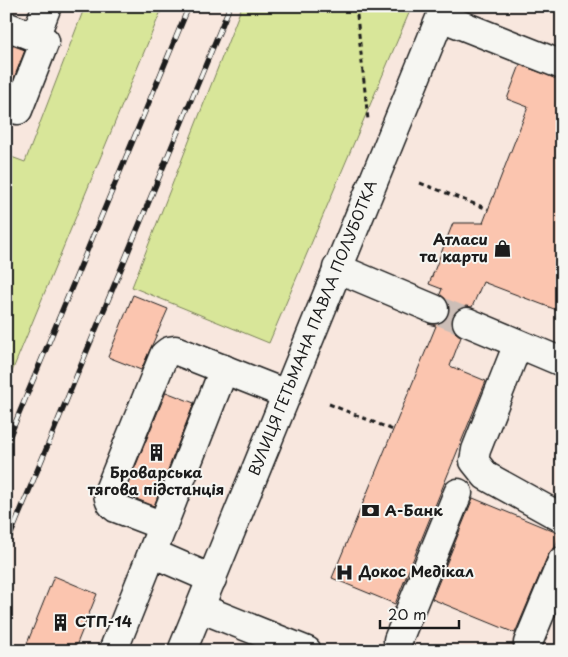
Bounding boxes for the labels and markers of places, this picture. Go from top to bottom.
place label: Атласи та карти [420,227,488,267]
shop icon: Атласи та карти [492,239,512,259]
building icon: Броварська тягова підстанція [146,442,166,462]
place label: Броварська тягова підстанція [87,460,224,500]
place label: А-Банк [385,498,443,521]
bank icon: А-Банк [361,501,381,521]
place label: Докос Медікал [358,559,474,582]
hospital icon: Докос Медікал [335,562,355,582]
place label: СТП-14 [75,609,132,632]
building icon: СТП-14 [51,612,71,632]

